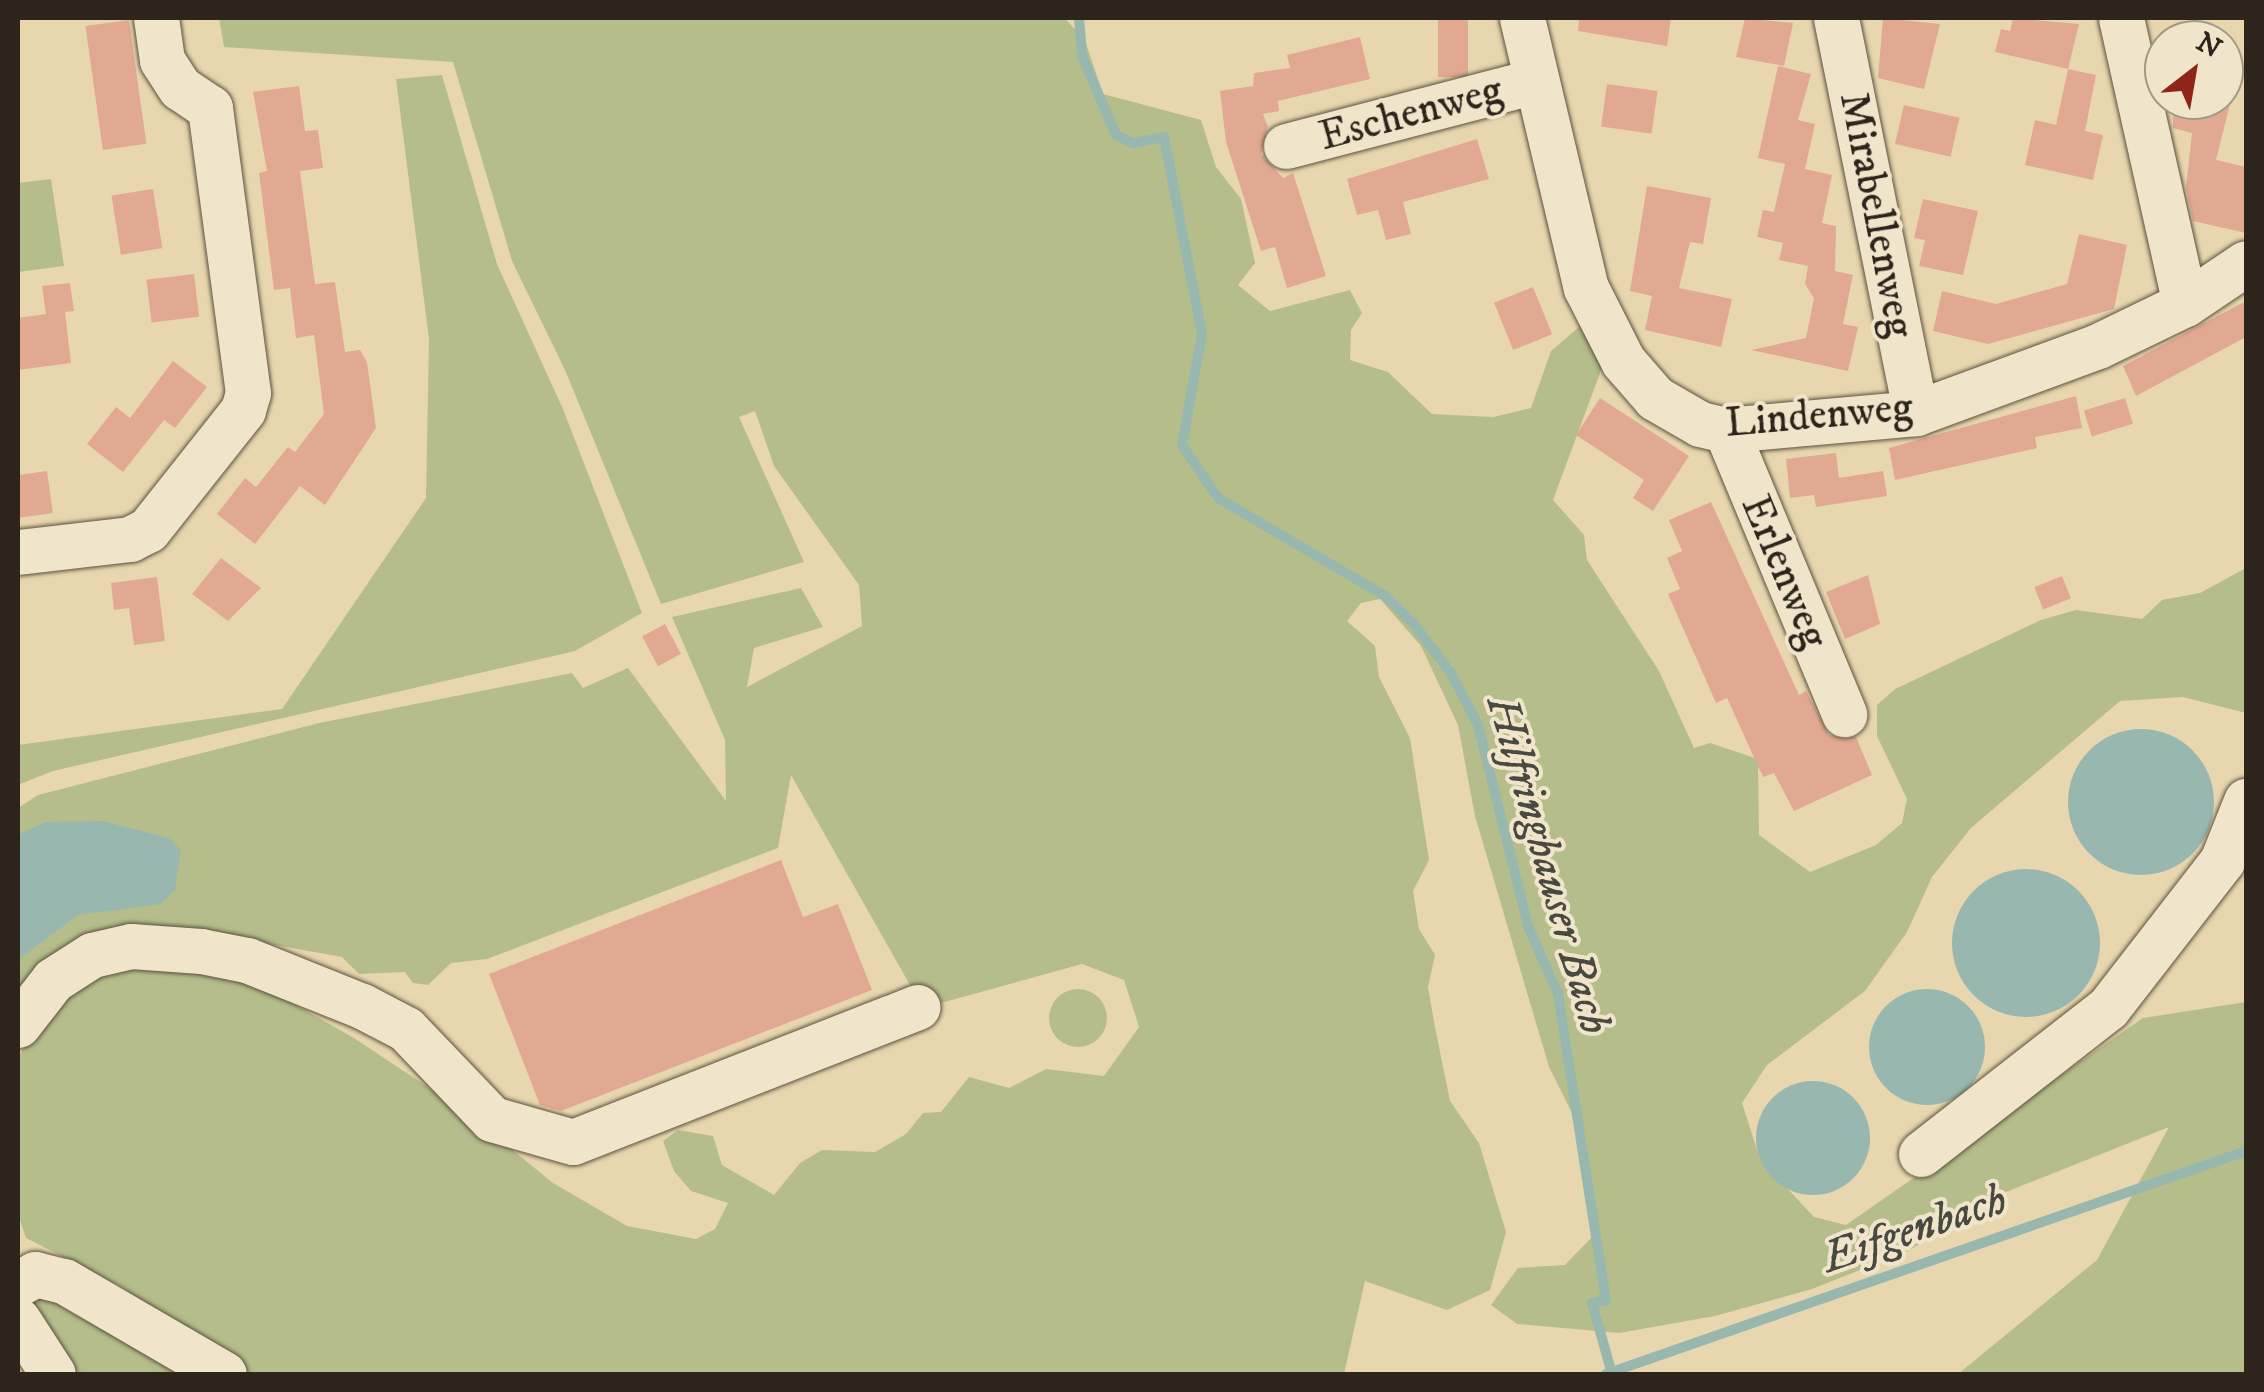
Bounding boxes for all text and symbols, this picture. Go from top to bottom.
north arrow [2144,20,2244,120]
text: N [2190,25,2228,66]
street label: Eschenweg [1314,65,1508,163]
street label: Mirabellenweg [1828,88,1924,342]
street label: Lindenweg [1723,383,1915,449]
street label: Erlenweg [1729,488,1839,656]
water label: Hilfringhauser Bach [1473,690,1621,1040]
water label: Eifgenbach [1816,1173,2014,1287]

